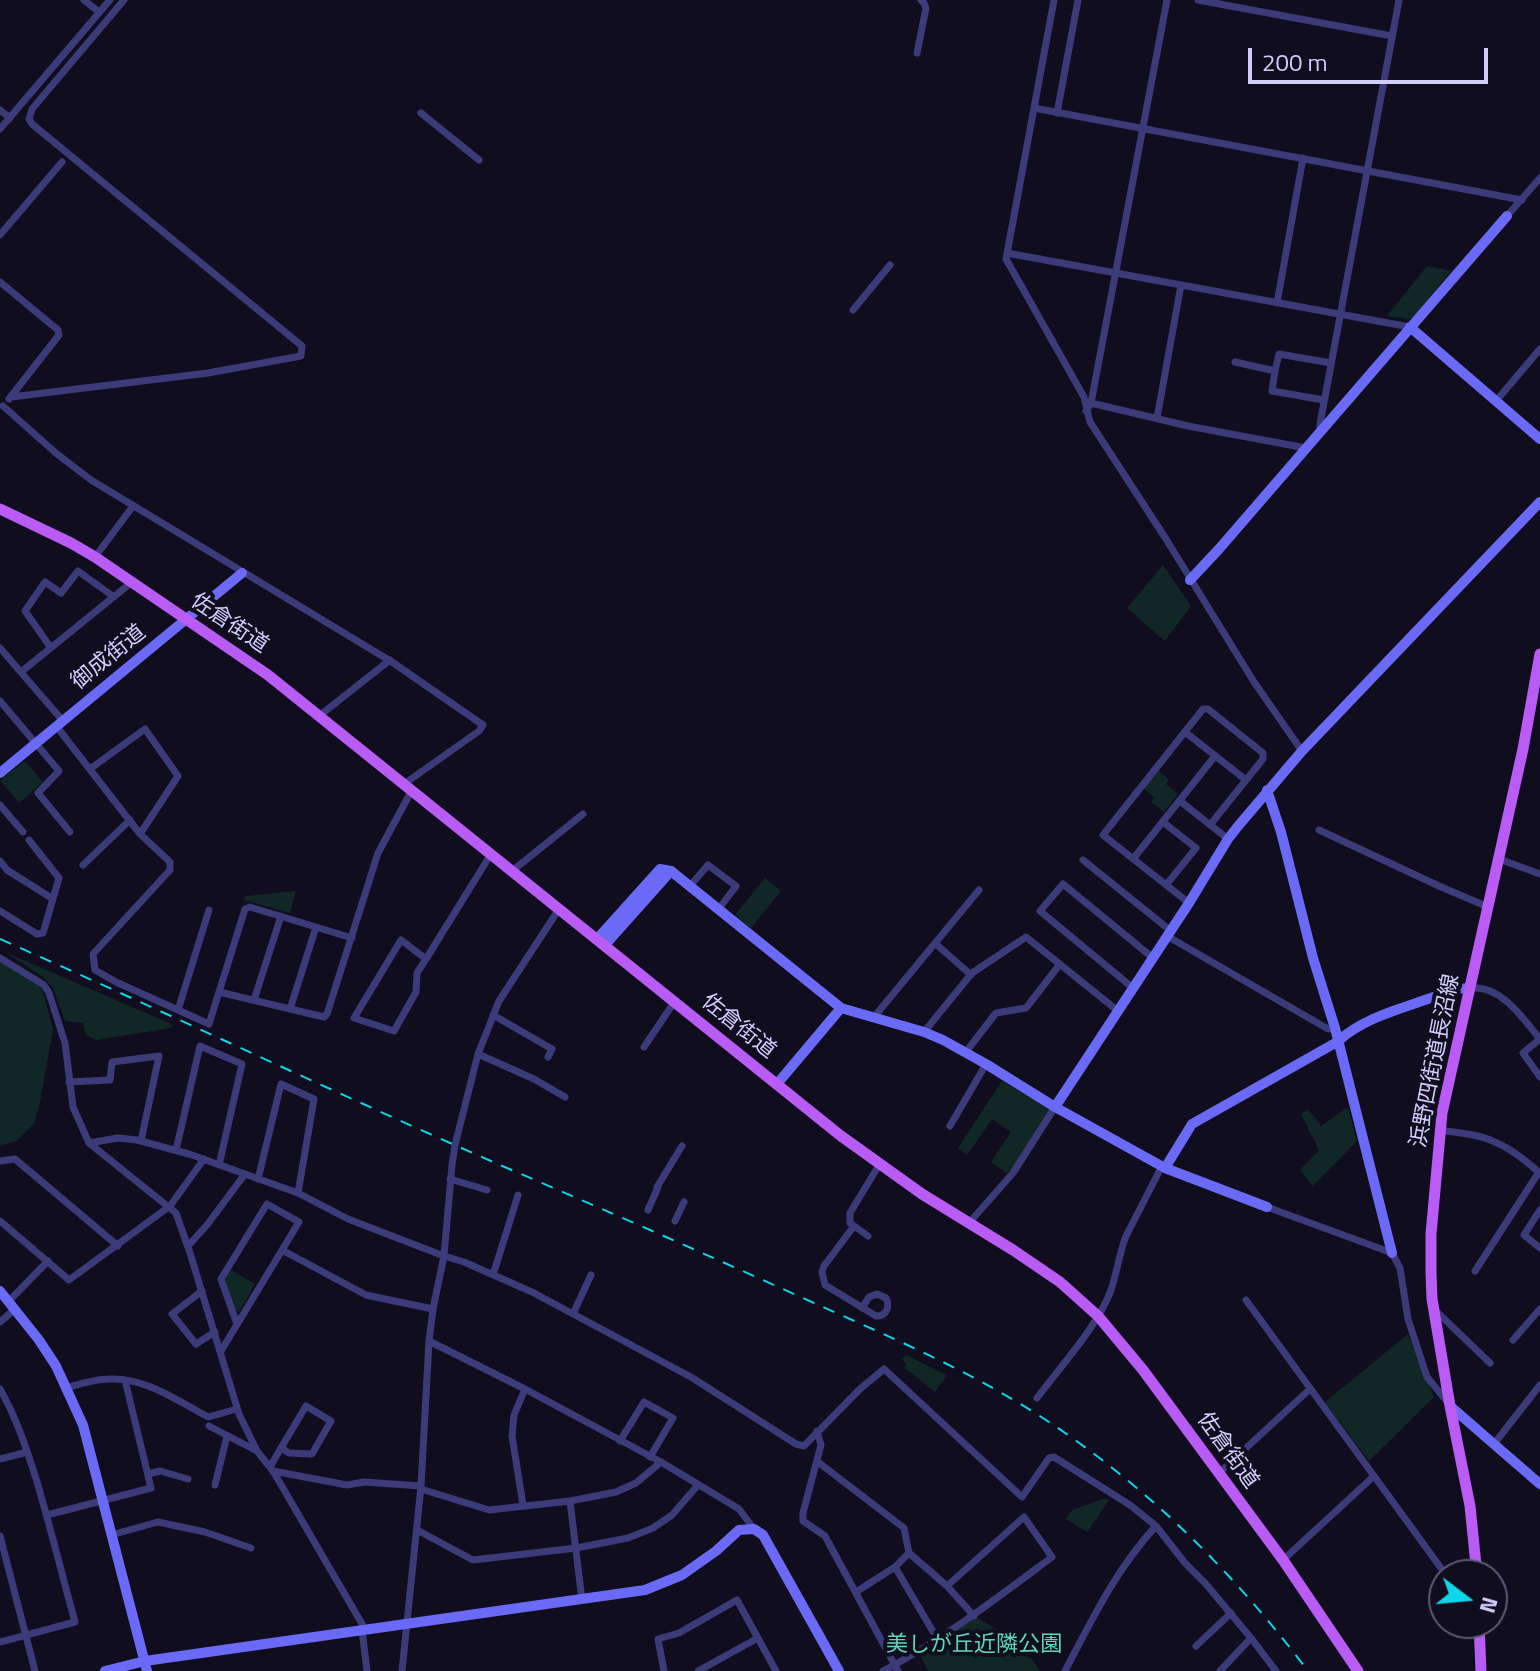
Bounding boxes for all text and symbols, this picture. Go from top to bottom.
scale bar [1252,32,1492,82]
text: 200 m [1262,44,1328,80]
street label: 佐倉街道 [185,588,273,660]
street label: 御成街道 [66,620,152,696]
street label: 浜野四街道長沼線 [1406,972,1466,1150]
street label: 佐倉街道 [695,989,781,1065]
street label: 佐倉街道 [1190,1408,1264,1494]
north arrow [1428,1559,1508,1639]
text: N [1471,1593,1508,1617]
park label: 美しが丘近隣公園 [886,1633,1062,1659]

